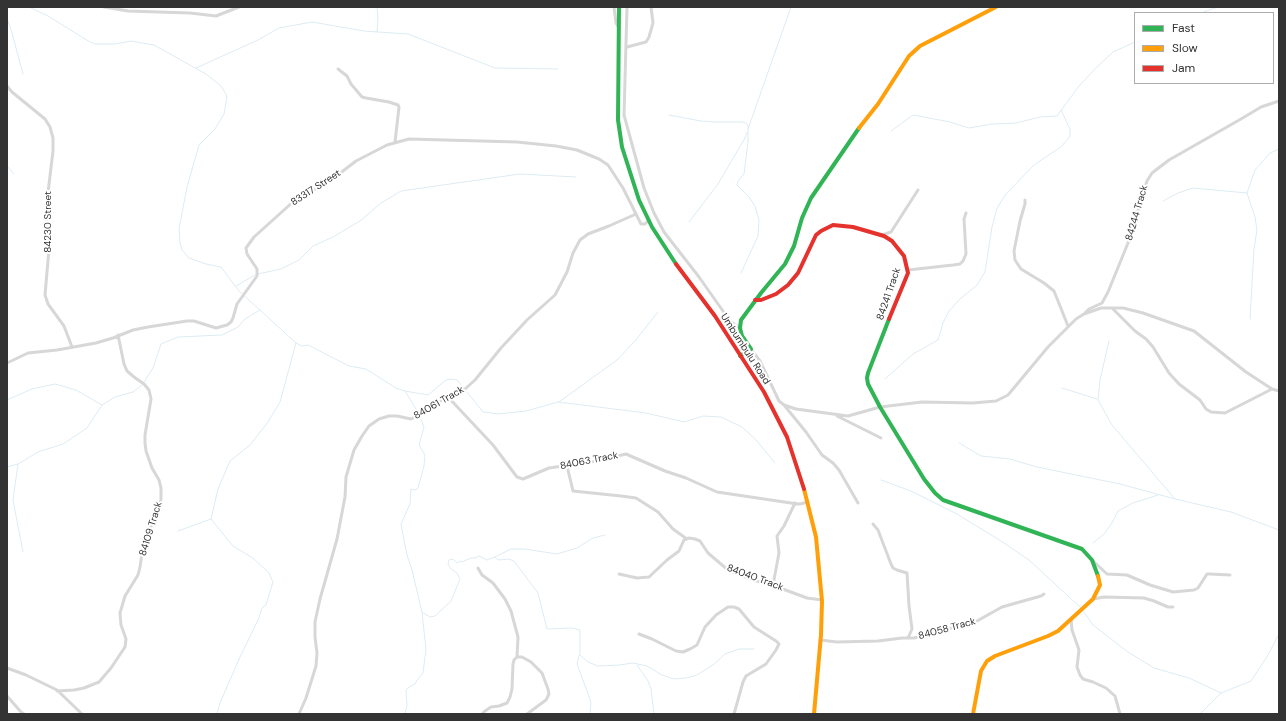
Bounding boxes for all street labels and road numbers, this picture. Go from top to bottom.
street label: 83317 Street [289,167,343,209]
street label: 84244 Track [1123,184,1151,242]
street label: 84230 Street [42,191,54,253]
street label: 84241 Track [874,266,904,322]
street label: Umbumbulu Road [718,311,772,387]
street label: 84061 Track [412,384,466,422]
street label: 84063 Track [559,450,619,472]
street label: 84109 Track [137,500,165,558]
street label: 84040 Track [725,562,785,594]
street label: 84058 Track [917,616,977,642]

